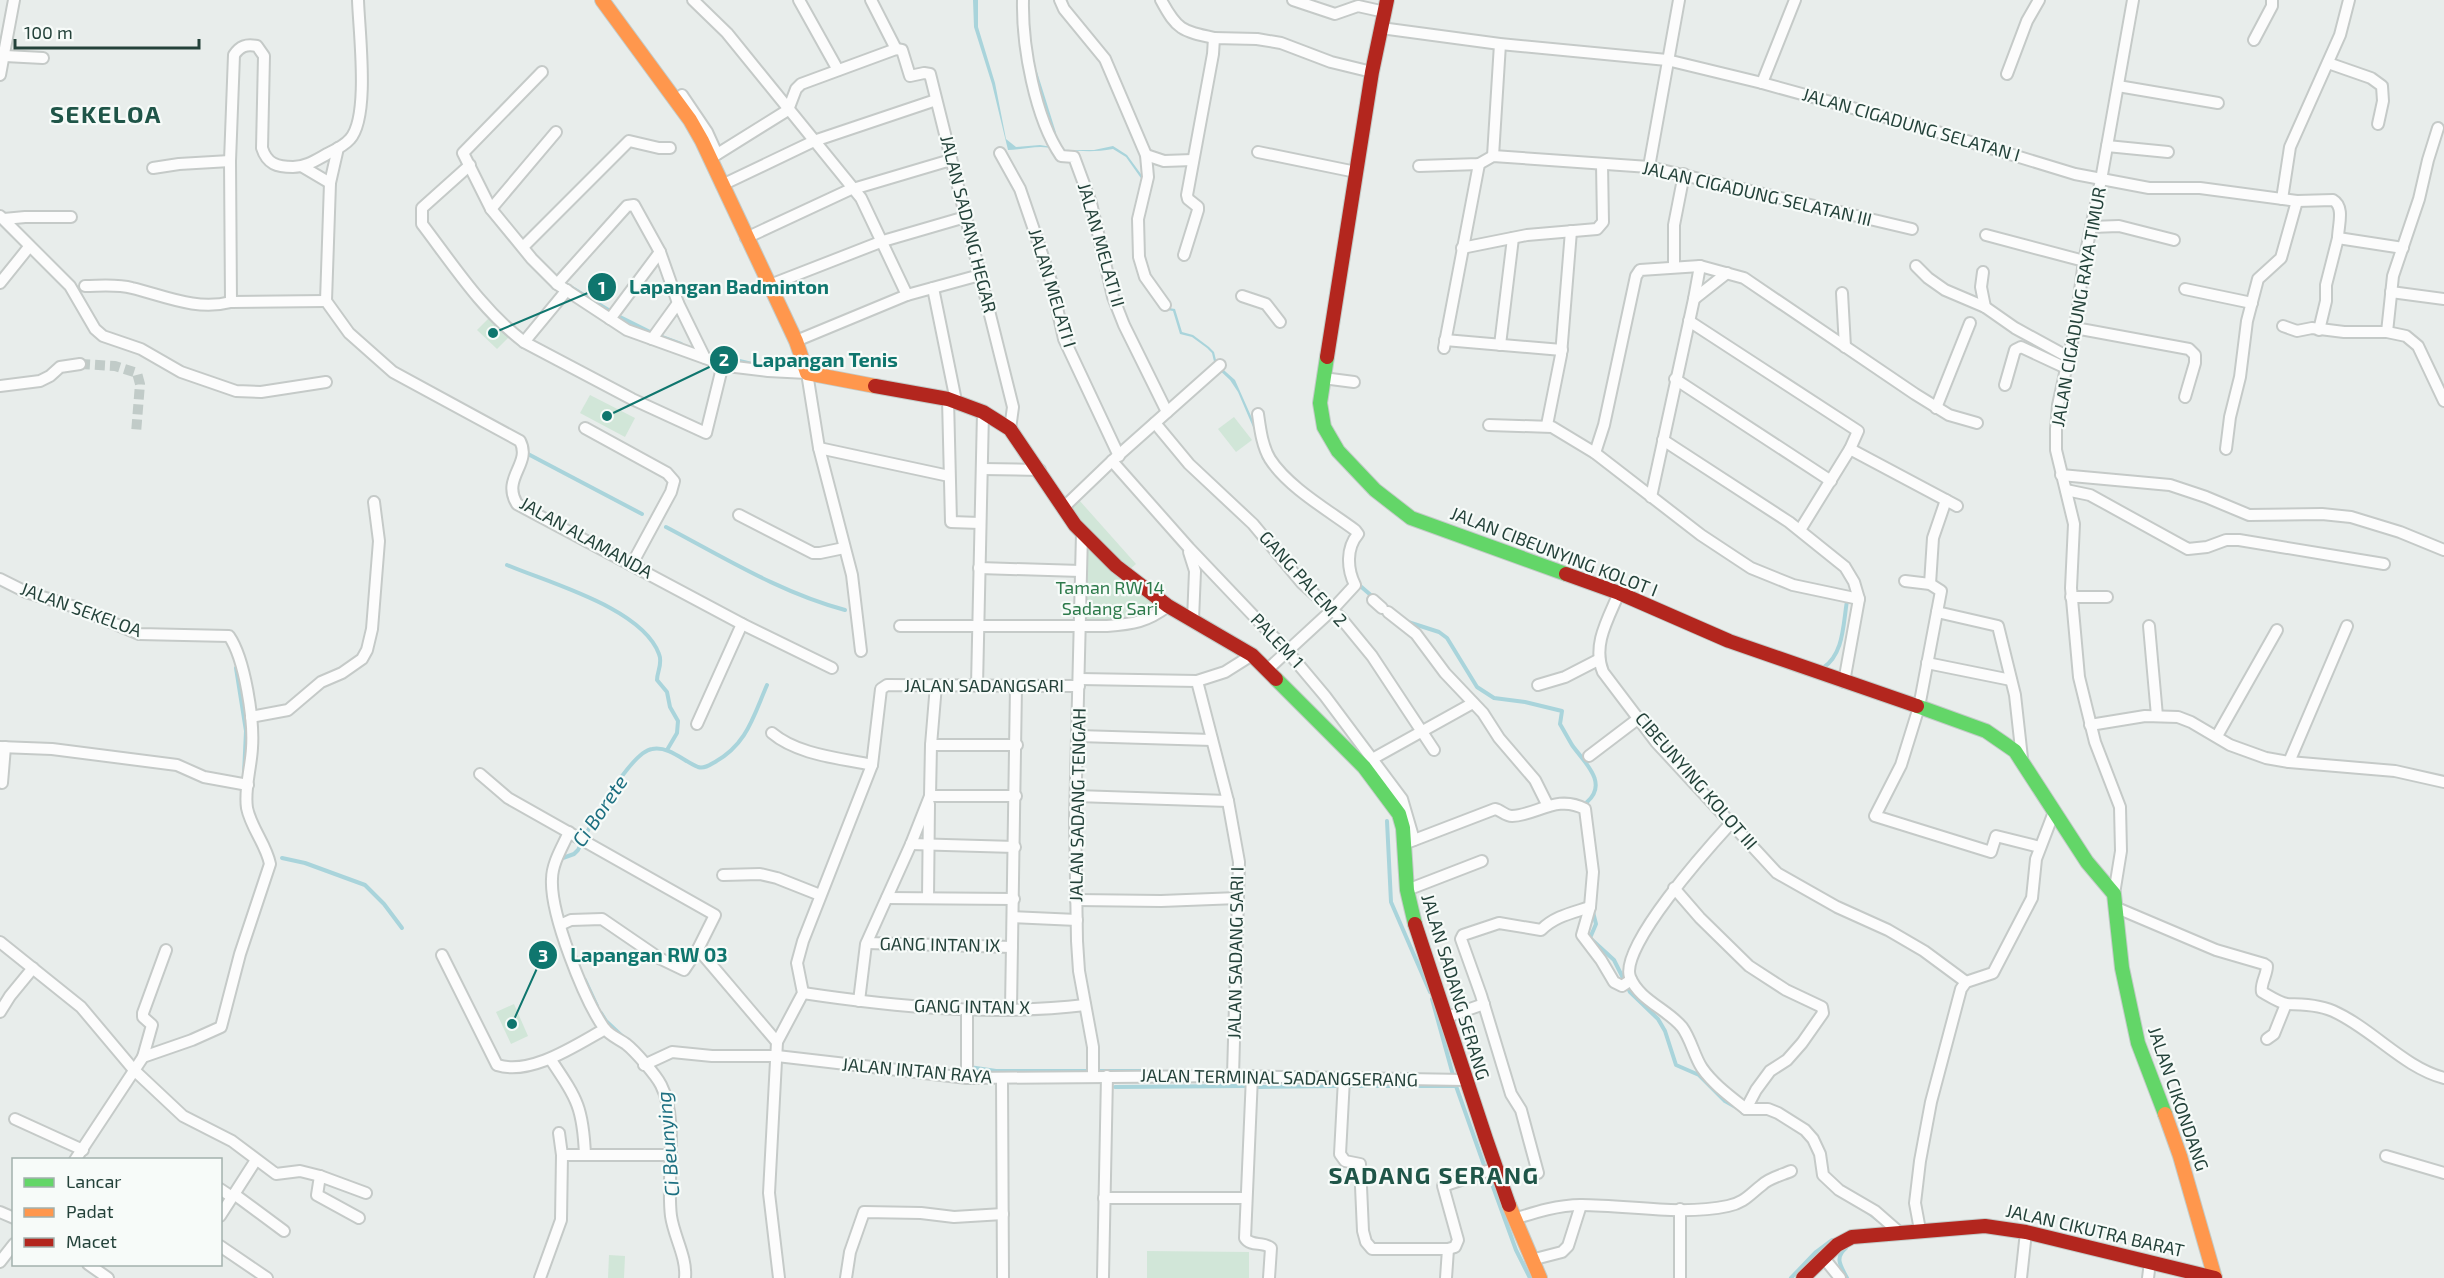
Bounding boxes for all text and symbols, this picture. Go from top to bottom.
scale bar [15,12,200,50]
text: 100 m [24,21,73,43]
street label: JALAN CIGADUNG SELATAN I [1800,82,2023,166]
district label: SEKELOA [50,99,162,128]
street label: JALAN SADANG HEGAR [936,133,1002,315]
street label: JALAN CIGADUNG SELATAN III [1640,156,1874,230]
street label: JALAN MELATI II [1074,180,1130,309]
street label: JALAN CIGADUNG RAYA TIMUR [2046,185,2110,428]
street label: JALAN MELATI I [1024,225,1082,350]
callout: Lapangan Badminton [587,268,841,306]
text: Lapangan Badminton [629,274,829,298]
text: 1 [598,276,606,298]
callout: Lapangan Tenis [709,341,910,379]
text: Lapangan Tenis [752,347,898,371]
text: 2 [719,348,729,370]
street label: JALAN ALAMANDA [516,492,657,583]
street label: JALAN CIBEUNYING KOLOT I [1448,501,1661,601]
street label: GANG PALEM 2 [1255,526,1352,631]
park label: Taman RW 14 Sadang Sari [1056,576,1164,619]
street label: JALAN SEKELOA [18,577,146,641]
street label: PALEM 1 [1247,608,1309,672]
street label: JALAN SADANGSARI [904,674,1064,696]
street label: CIBEUNYING KOLOT III [1631,707,1762,854]
street label: JALAN SADANG TENGAH [1064,708,1090,902]
water label: Ci Borete [567,770,632,851]
street label: JALAN SADANG SARI I [1222,866,1248,1040]
street label: JALAN SADANG SERANG [1417,891,1495,1082]
street label: GANG INTAN IX [879,932,1001,956]
callout: Lapangan RW 03 [528,936,740,974]
text: Lapangan RW 03 [570,942,728,966]
text: 3 [538,944,548,966]
street label: GANG INTAN X [914,994,1030,1018]
street label: JALAN CIKONDANG [2144,1023,2214,1174]
street label: JALAN INTAN RAYA [841,1052,994,1088]
street label: JALAN TERMINAL SADANGSERANG [1140,1064,1418,1090]
water label: Ci Beunying [650,1090,685,1198]
legend [12,1158,222,1266]
district label: SADANG SERANG [1328,1160,1540,1189]
text: Lancar [66,1170,122,1192]
street label: JALAN CIKUTRA BARAT [2004,1199,2187,1261]
text: Padat [66,1200,114,1222]
text: Macet [66,1230,117,1252]

